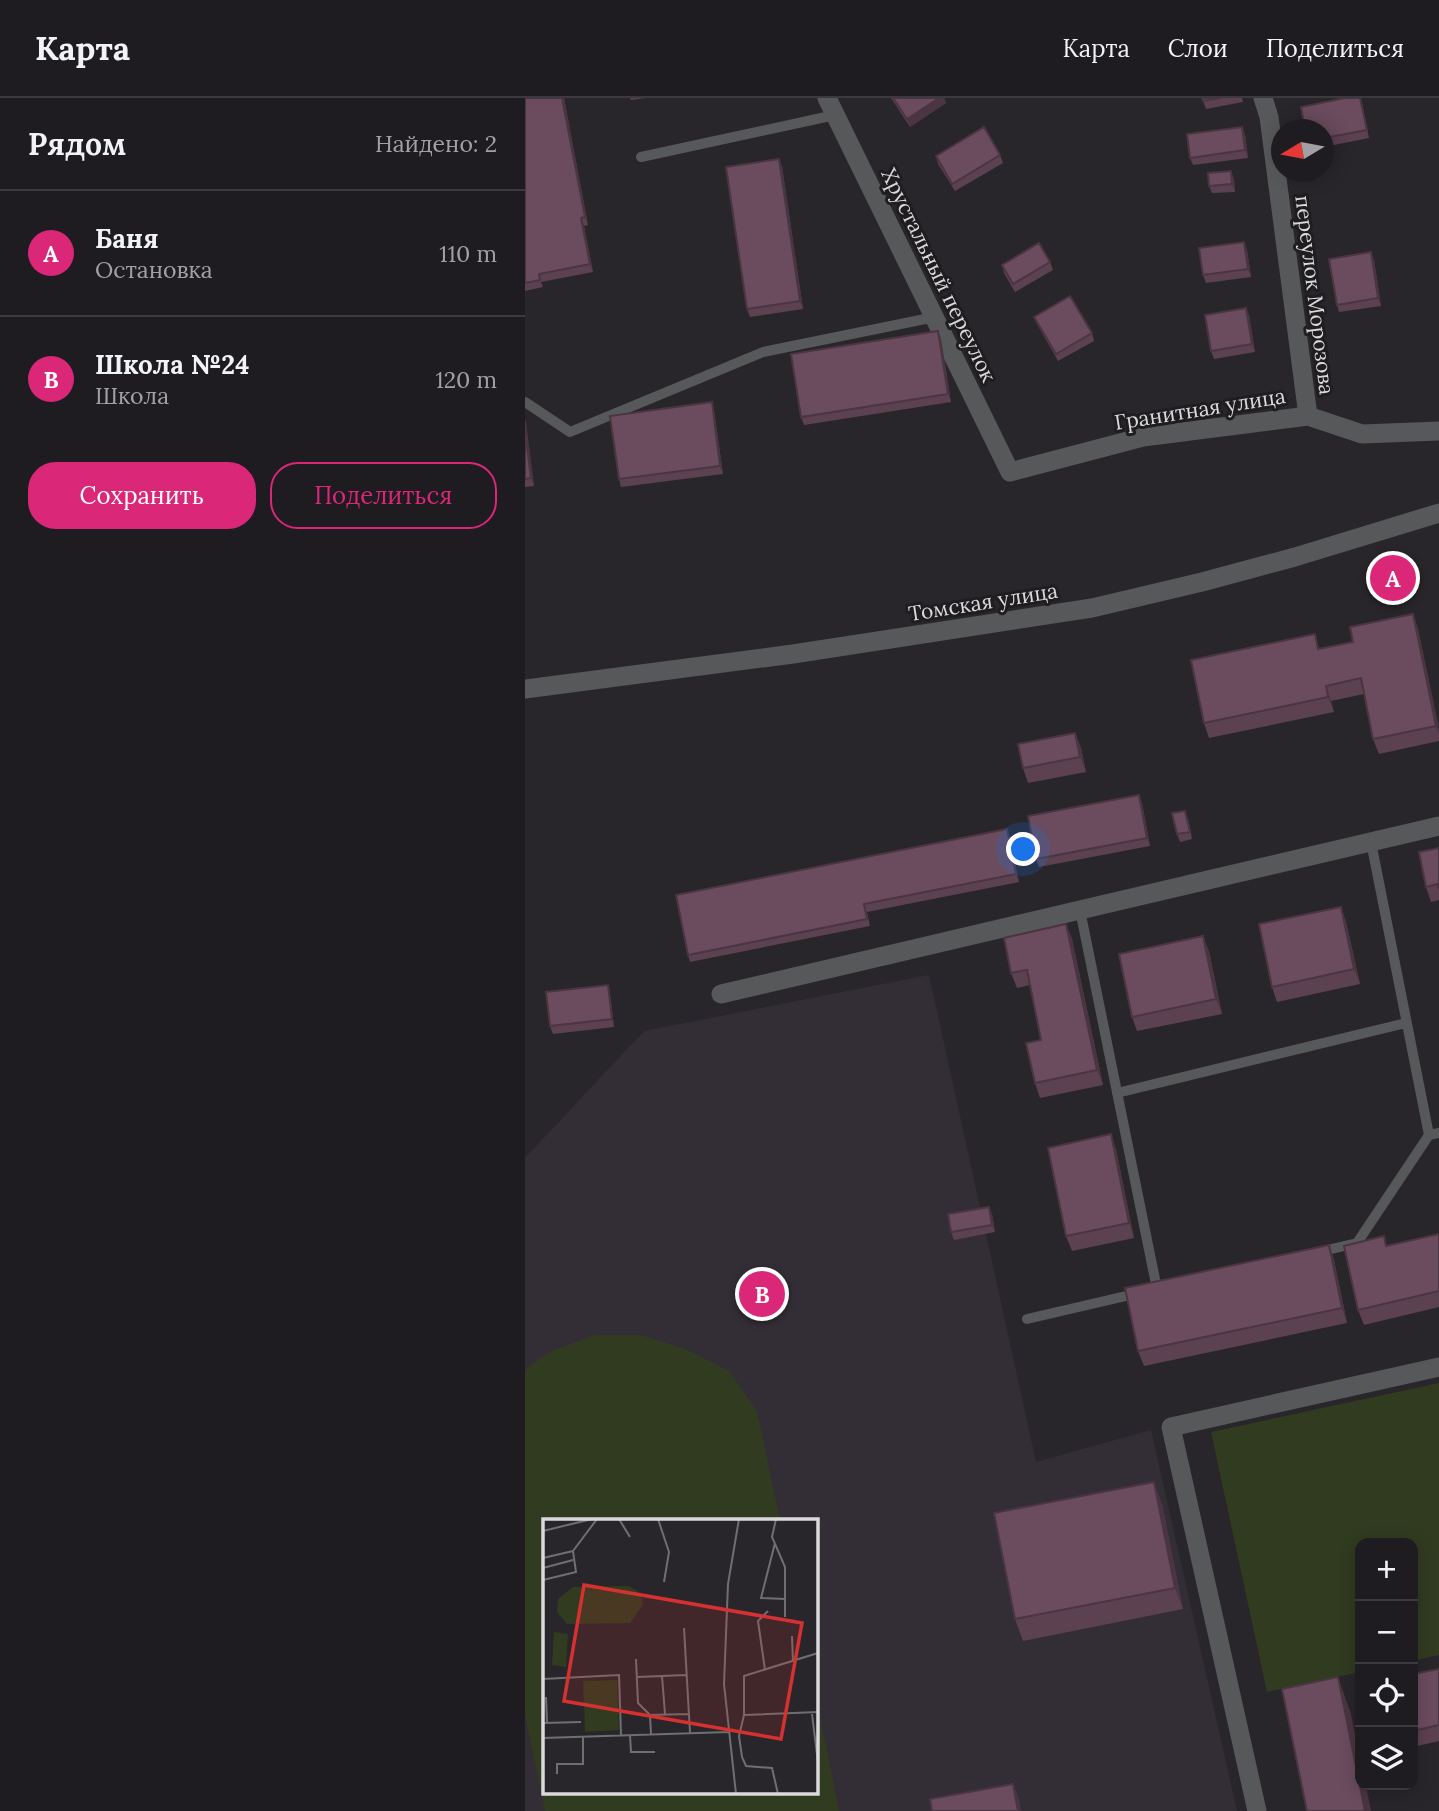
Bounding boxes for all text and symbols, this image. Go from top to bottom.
text: Карта [35,27,130,69]
text: Карта [1062,33,1130,64]
text: Слои [1168,33,1228,64]
text: Поделиться [1266,33,1404,64]
north arrow [1271,119,1334,182]
text: Рядом [28,125,126,163]
text: Найдено: 2 [375,129,497,158]
street label: Хрустальный переулок [875,164,1003,387]
street label: переулок Морозова [1289,194,1341,396]
text: Баня [95,222,159,255]
text: A [43,239,59,268]
text: 110 m [439,239,497,268]
text: Остановка [95,255,213,284]
text: Школа №24 [95,348,249,381]
text: B [43,365,59,394]
text: 120 m [435,365,497,394]
text: Школа [95,381,169,410]
street label: Гранитная улица [1113,382,1288,436]
button: Сохранить [28,462,256,529]
button: Поделиться [270,462,497,529]
pin: A [1370,552,1416,604]
street label: Томская улица [906,577,1060,627]
your location [1006,832,1040,866]
pin: B [739,1268,785,1320]
inset map [543,1519,817,1794]
map controls [1355,1538,1418,1790]
button: + [1355,1538,1418,1601]
button: − [1355,1601,1418,1664]
button: locate [1355,1664,1418,1727]
button: layers [1355,1727,1418,1790]

